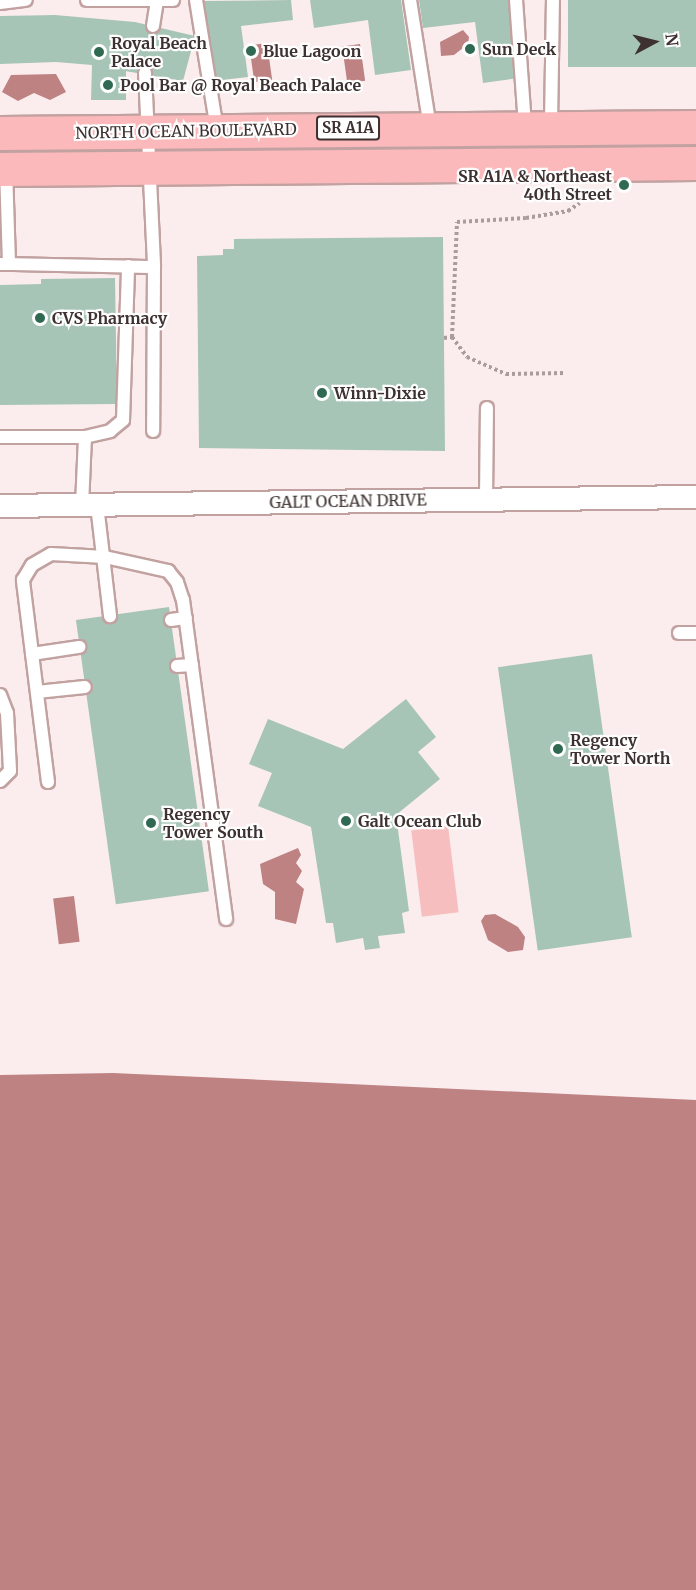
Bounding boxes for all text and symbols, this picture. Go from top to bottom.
north arrow [624,12,684,72]
text: N [661,32,683,47]
place label: Royal Beach Palace [111,33,207,71]
place label: Sun Deck [482,39,556,59]
place label: Blue Lagoon [263,41,361,61]
marker: Sun Deck [463,42,477,56]
marker: Blue Lagoon [244,44,258,58]
marker: Royal Beach Palace [92,45,106,59]
place label: Pool Bar @ Royal Beach Palace [120,75,361,95]
marker: Pool Bar @ Royal Beach Palace [101,78,115,92]
road number: SR A1A [315,116,381,140]
street label: NORTH OCEAN BOULEVARD [75,119,297,143]
place label: SR A1A & Northeast 40th Street [458,166,612,204]
marker: SR A1A & Northeast 40th Street [617,178,631,192]
place label: CVS Pharmacy [52,308,167,328]
marker: CVS Pharmacy [33,311,47,325]
place label: Winn-Dixie [334,383,426,403]
marker: Winn-Dixie [315,386,329,400]
street label: GALT OCEAN DRIVE [269,490,427,512]
place label: Regency Tower North [570,730,670,768]
marker: Regency Tower North [551,742,565,756]
place label: Regency Tower South [163,804,264,842]
place label: Galt Ocean Club [358,811,482,831]
marker: Galt Ocean Club [339,814,353,828]
marker: Regency Tower South [144,816,158,830]

